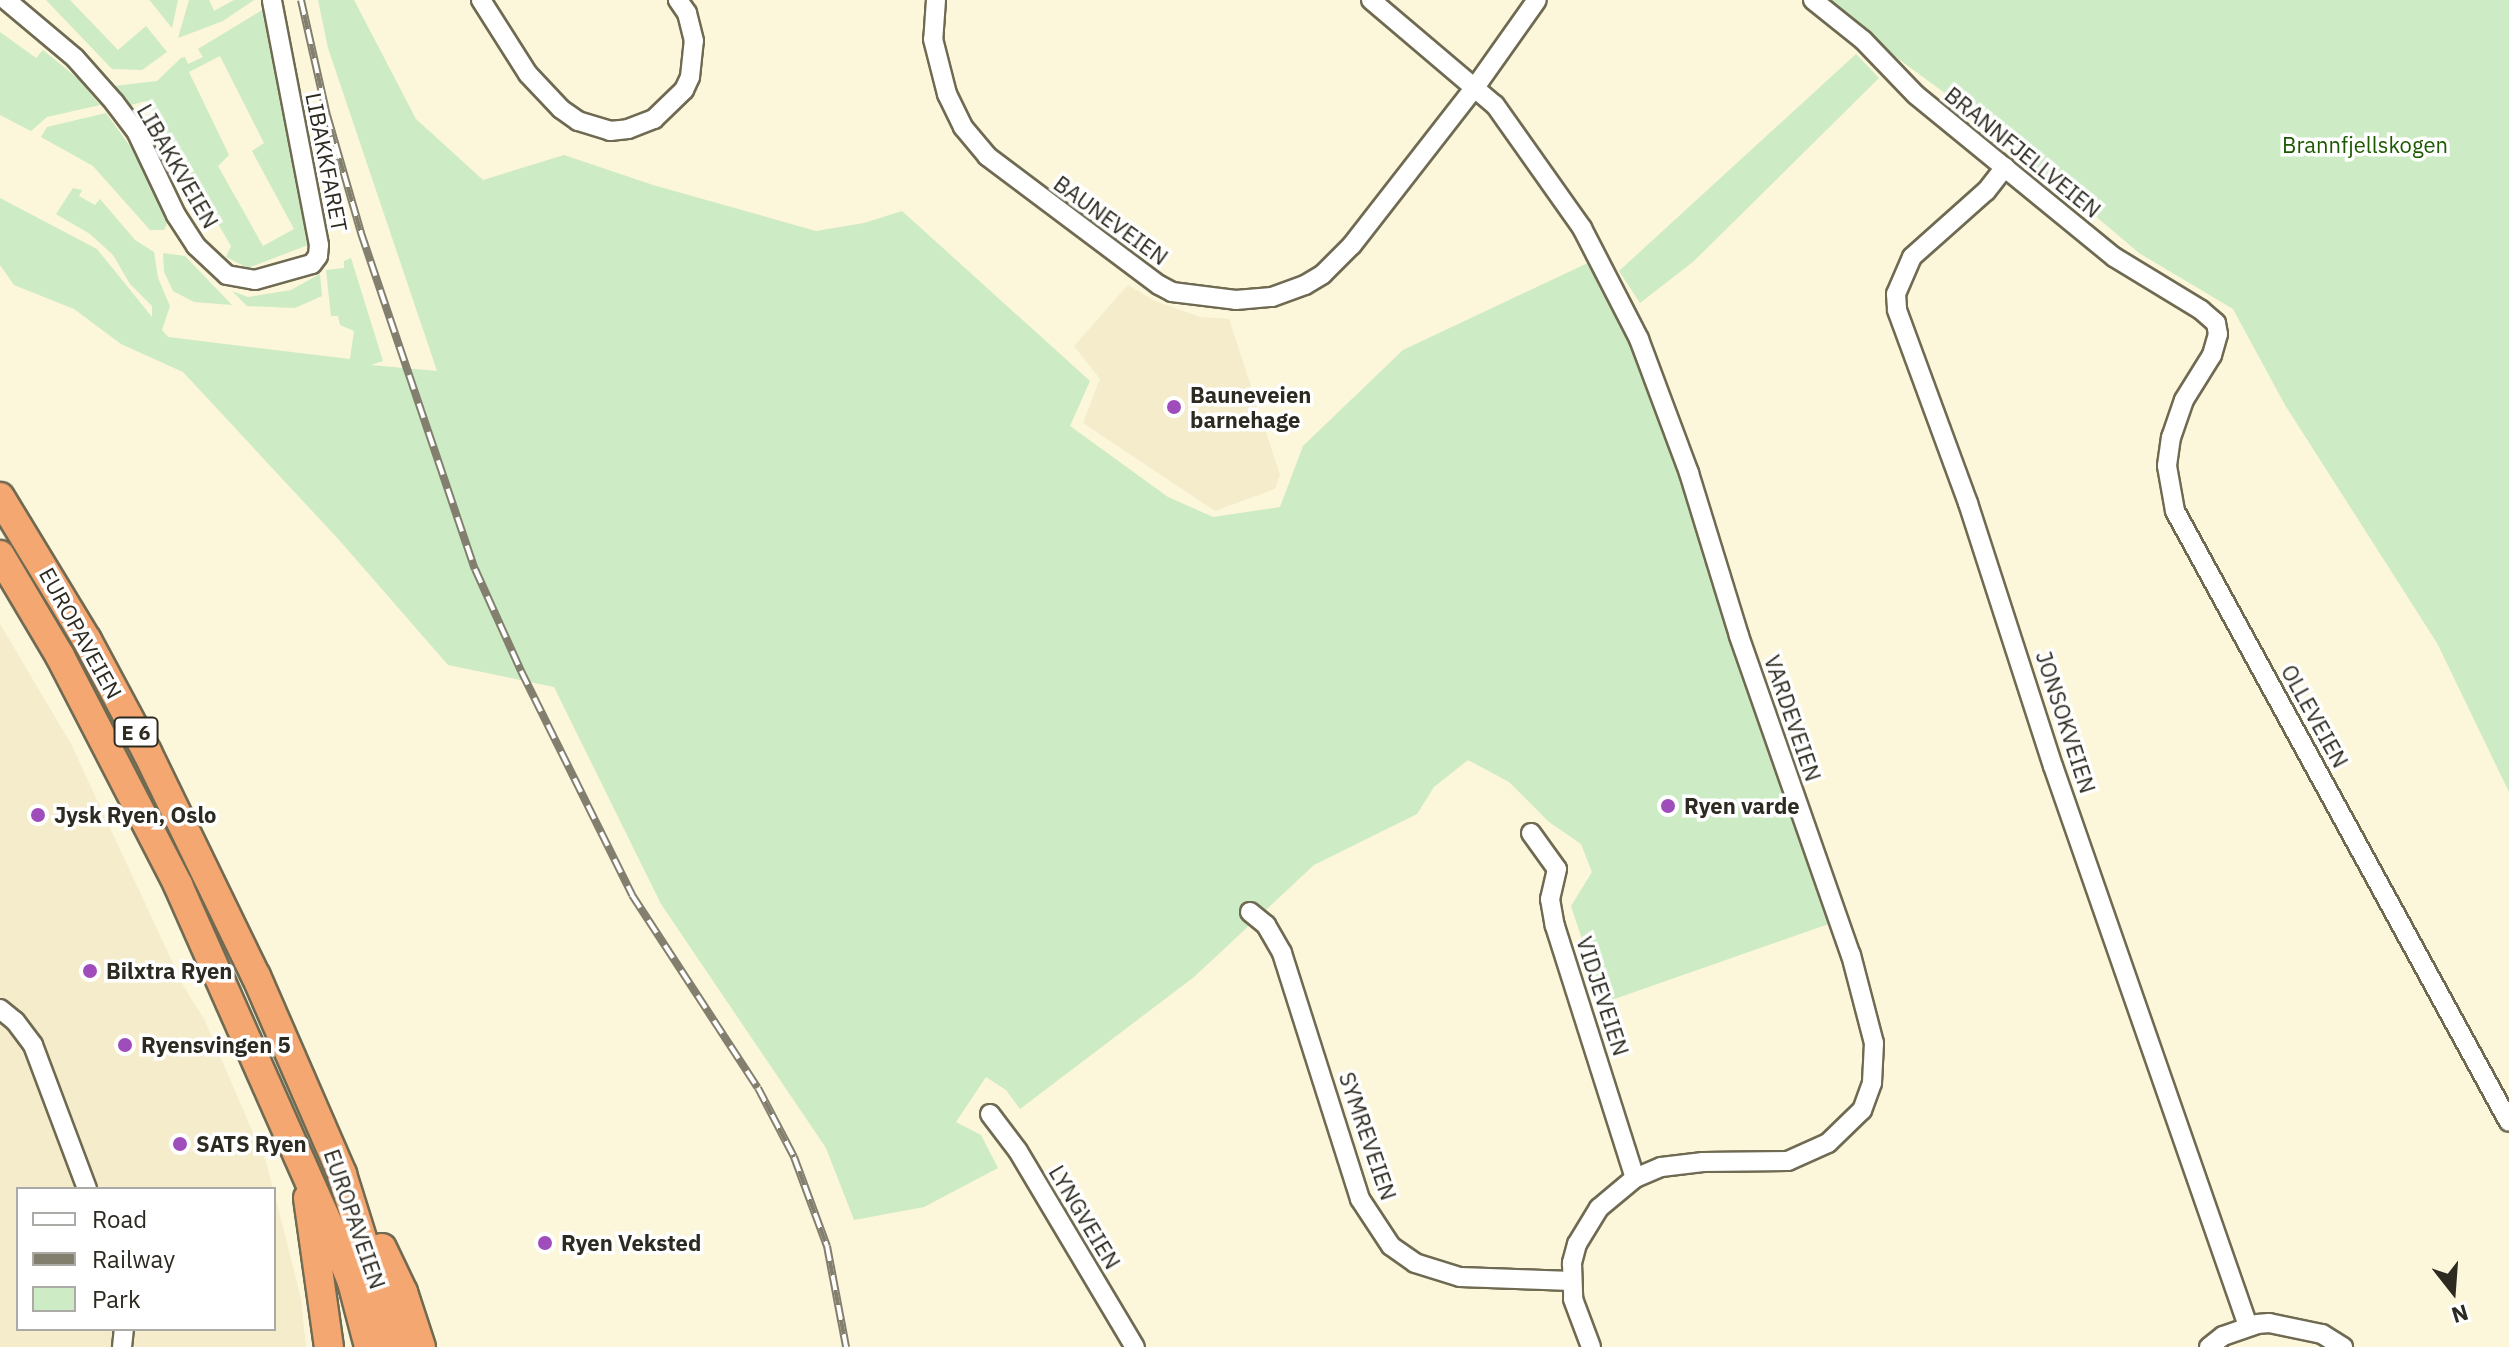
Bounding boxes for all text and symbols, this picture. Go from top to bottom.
street label: BRANNFJELLVEIEN [1940,81,2106,223]
street label: LIBAKKFARET [301,90,353,234]
street label: LIBAKKVEIEN [132,99,224,233]
park label: Brannfjellskogen [2282,132,2448,158]
street label: BAUNEVEIEN [1049,170,1173,270]
place label: Bauneveien barnehage [1190,381,1311,432]
marker: Bauneveien barnehage [1165,398,1183,416]
street label: EUROPAVEIEN [34,563,128,703]
street label: JONSOKVEIEN [2031,648,2101,796]
street label: VARDEVEIEN [1759,652,1827,784]
street label: OLLEVEIEN [2276,660,2354,772]
road number: E 6 [112,716,160,748]
place label: Ryen varde [1684,793,1800,819]
marker: Ryen varde [1659,797,1677,815]
place label: Jysk Ryen, Oslo [54,802,216,828]
marker: Jysk Ryen, Oslo [29,806,47,824]
street label: VIDJEVEIEN [1571,933,1635,1059]
place label: Bilxtra Ryen [106,958,232,984]
marker: Bilxtra Ryen [81,962,99,980]
place label: Ryensvingen 5 [141,1032,291,1058]
marker: Ryensvingen 5 [116,1036,134,1054]
street label: SYMREVEIEN [1334,1069,1402,1203]
place label: SATS Ryen [196,1131,307,1157]
marker: SATS Ryen [171,1135,189,1153]
street label: EUROPAVEIEN [319,1146,391,1292]
street label: LYNGVEIEN [1044,1160,1126,1274]
legend [16,1187,276,1331]
text: Road [92,1203,147,1235]
place label: Ryen Veksted [561,1230,701,1256]
marker: Ryen Veksted [536,1234,554,1252]
text: Railway [92,1243,175,1275]
north arrow [2413,1251,2493,1331]
text: Park [92,1283,141,1315]
text: N [2448,1298,2472,1331]

